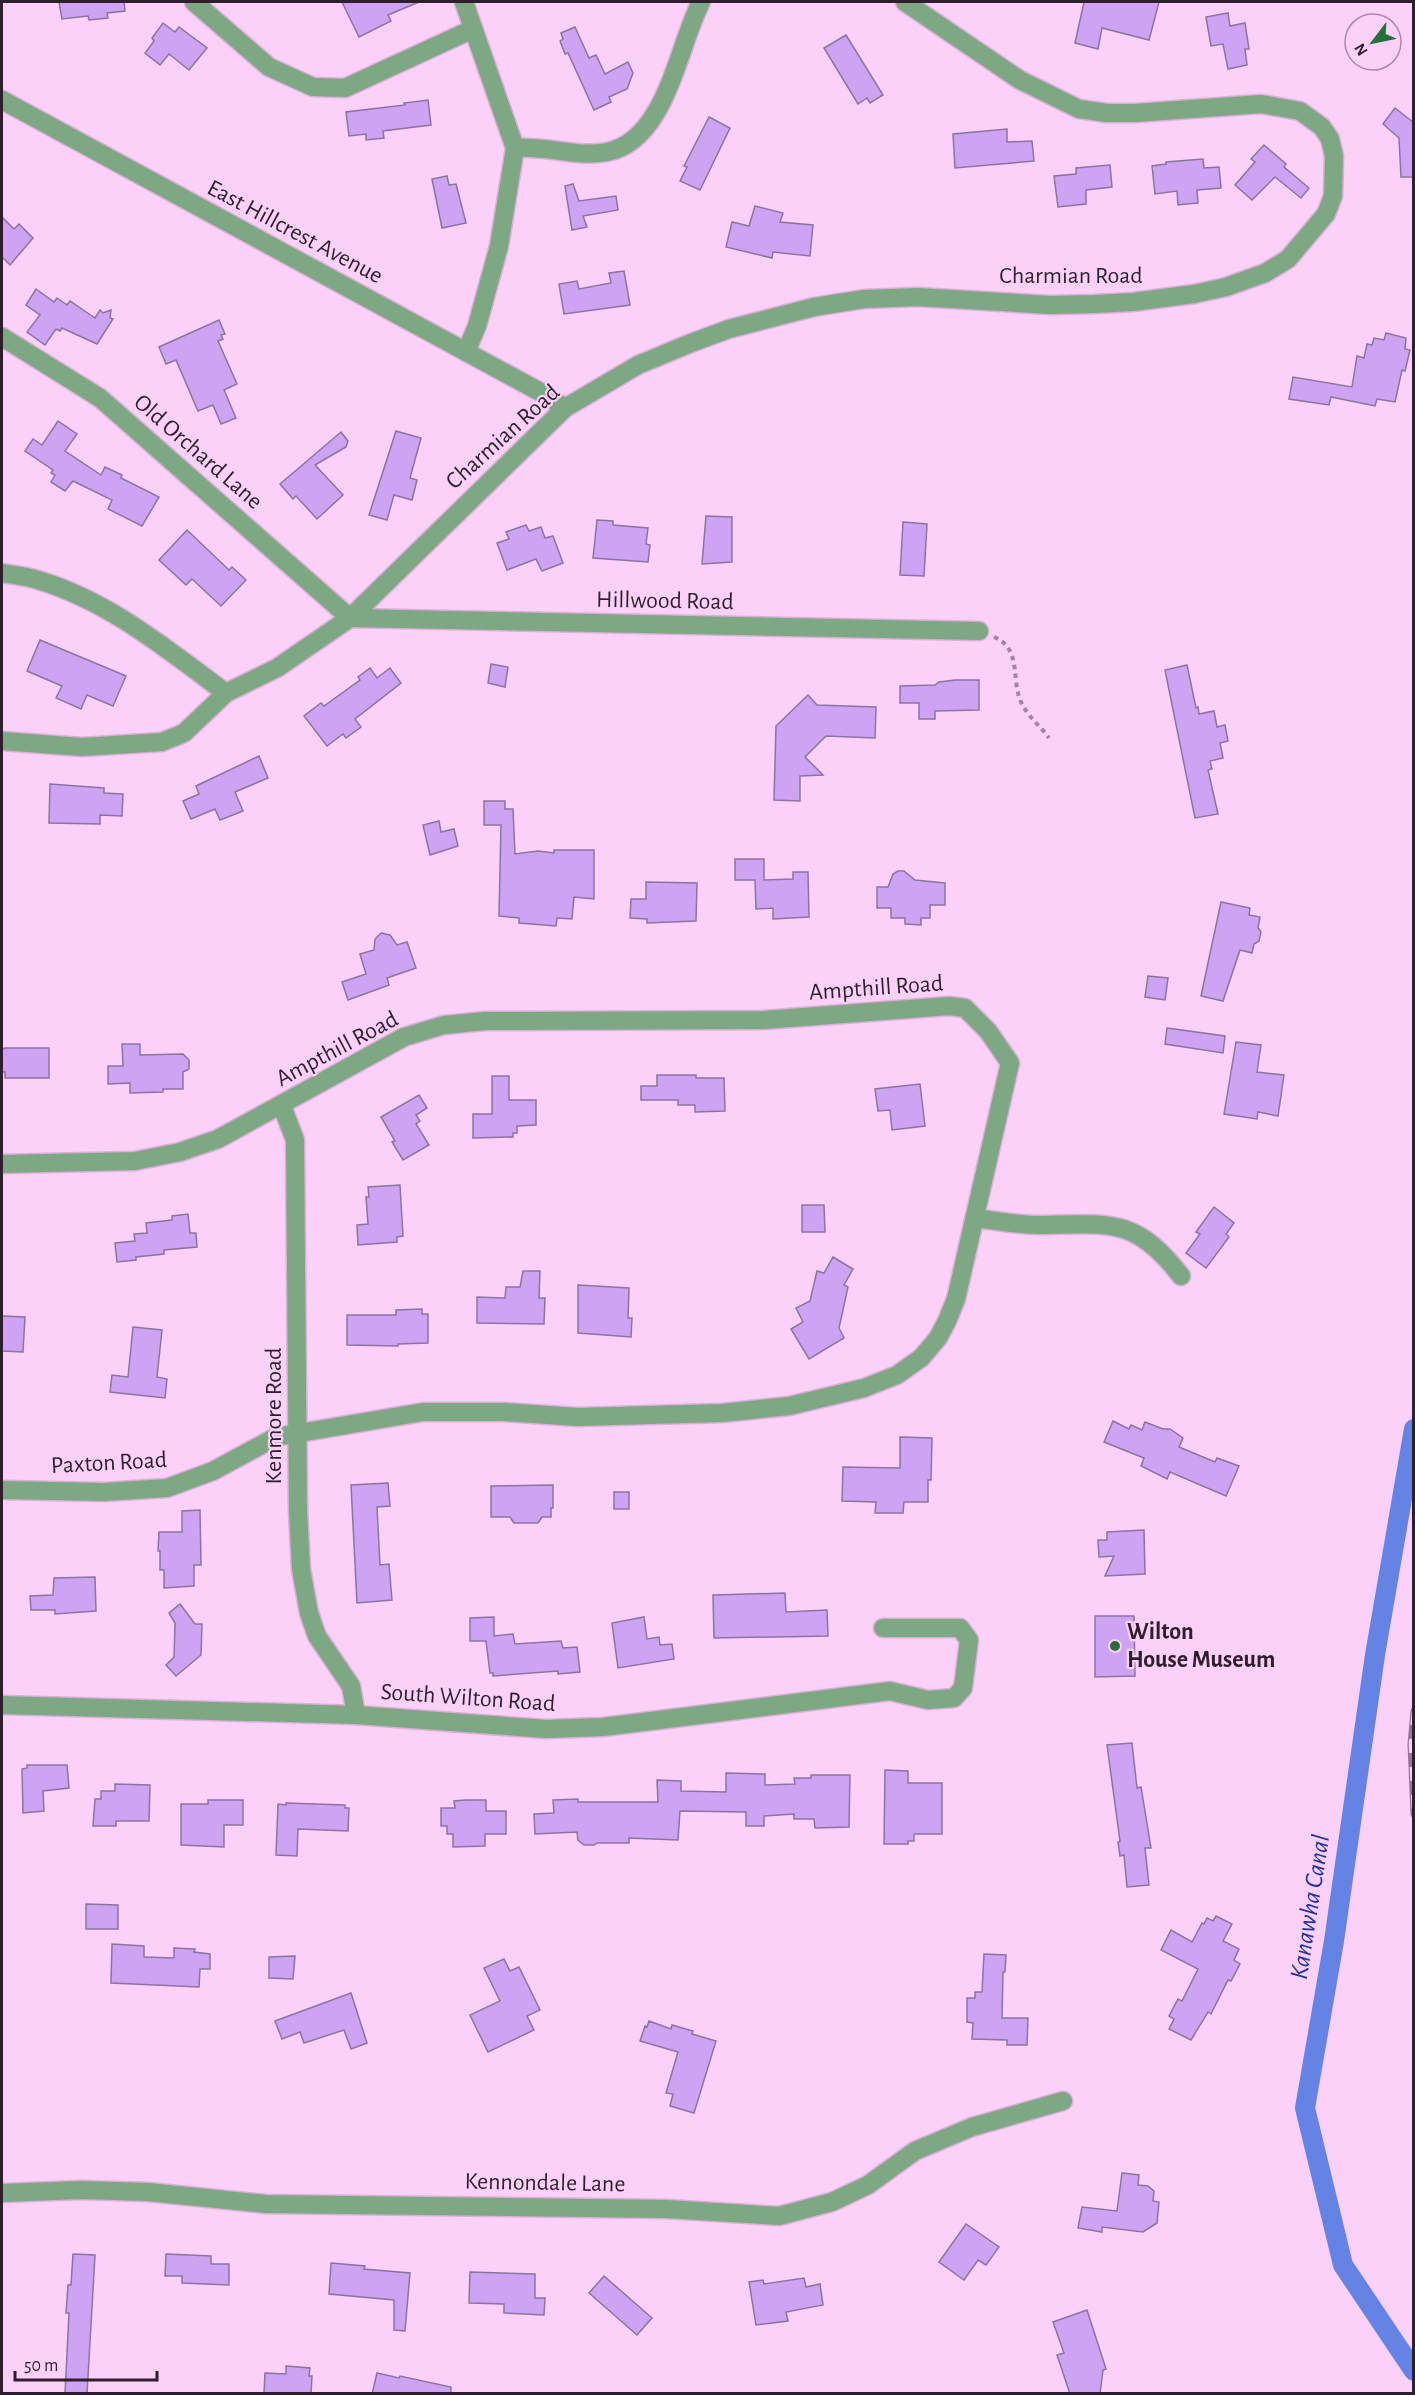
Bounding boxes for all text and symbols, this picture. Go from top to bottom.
north arrow [1343,12,1403,72]
text: N [1351,40,1371,58]
street label: East Hillcrest Avenue [203,176,387,288]
street label: Charmian Road [999,264,1143,288]
street label: Charmian Road [442,380,564,494]
street label: Old Orchard Lane [129,390,267,514]
street label: Hillwood Road [596,588,734,614]
street label: Ampthill Road [808,971,944,1005]
street label: Ampthill Road [272,1007,402,1091]
street label: Kenmore Road [262,1347,286,1485]
street label: Paxton Road [50,1448,168,1478]
place label: Wilton House Museum [1127,1620,1275,1672]
marker: Wilton House Museum [1108,1639,1122,1653]
street label: South Wilton Road [380,1680,556,1716]
water label: Kanawha Canal [1286,1833,1334,1981]
street label: Kennondale Lane [464,2170,626,2196]
scale bar [15,2344,158,2382]
text: 50 m [24,2357,58,2375]

